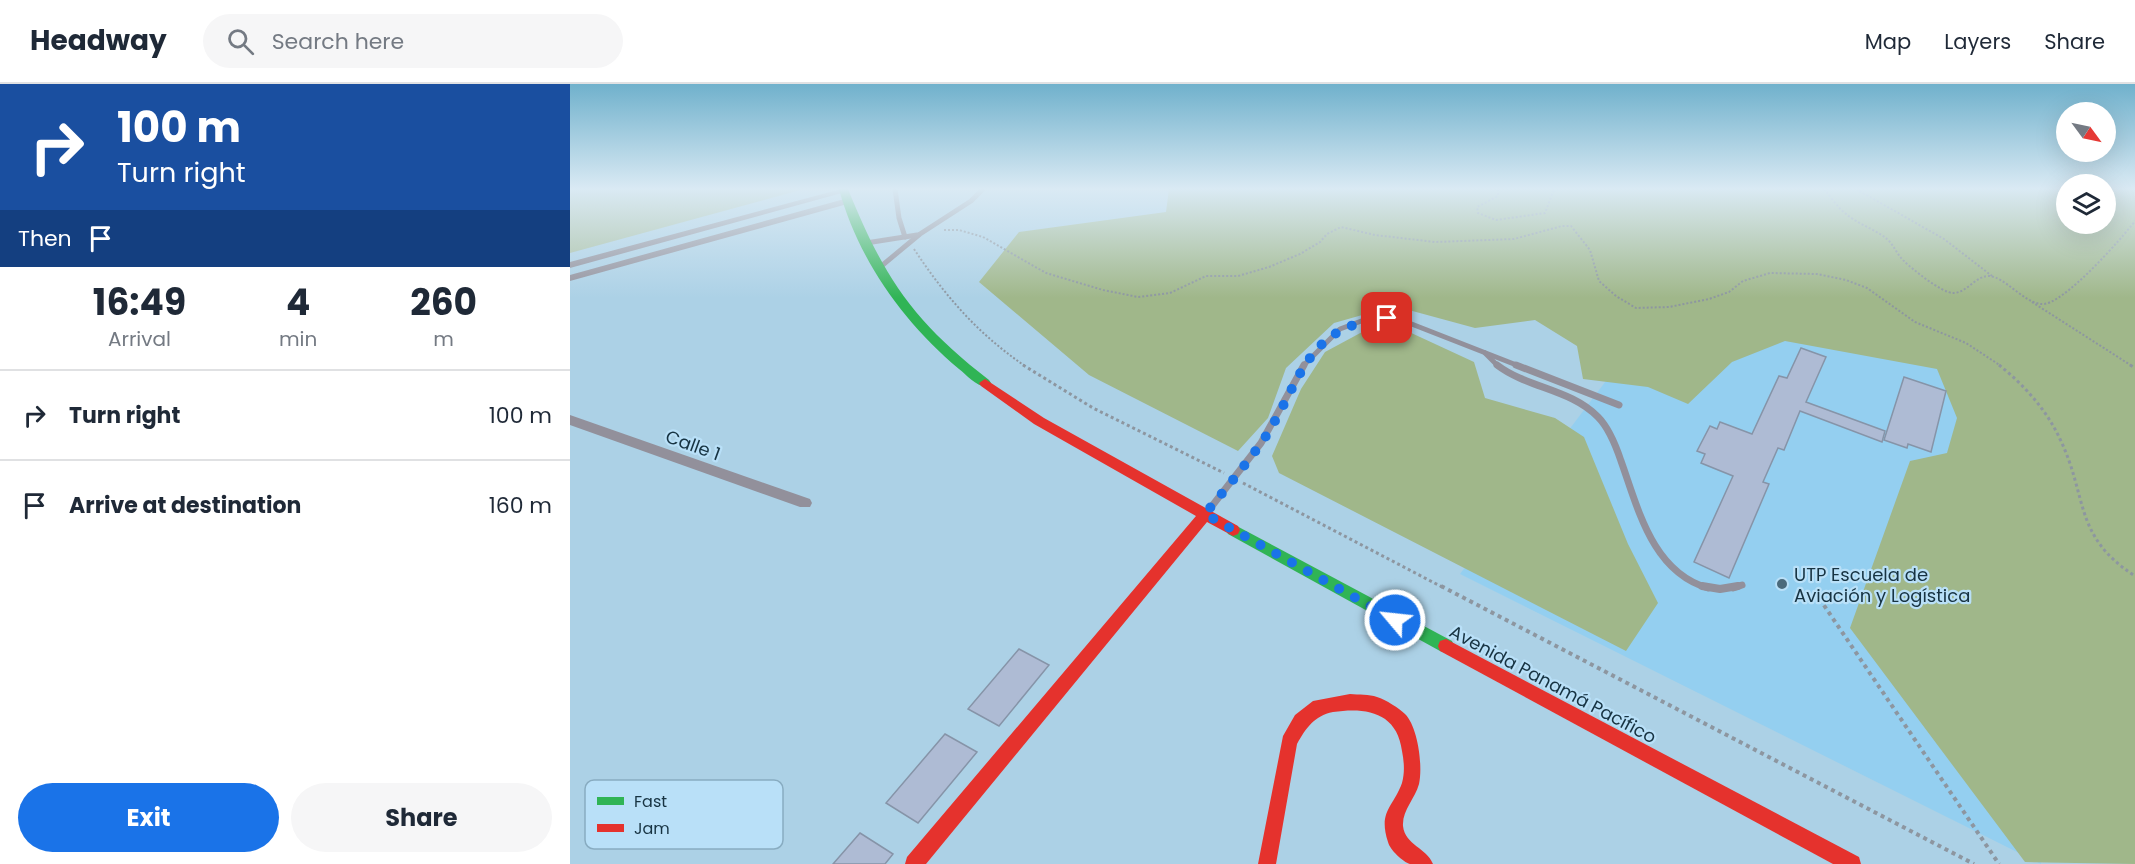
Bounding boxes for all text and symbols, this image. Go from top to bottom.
search box [203,14,623,68]
text: Headway [30,21,167,60]
icon: search [224,25,257,58]
text: Search here [272,26,404,57]
text: Map [1865,27,1911,56]
text: Layers [1944,27,2011,56]
text: Share [2044,27,2105,56]
text: 100 m [117,98,241,157]
north arrow [2056,102,2116,162]
map controls [2056,102,2116,234]
icon: right [18,108,96,186]
text: Turn right [117,154,246,191]
button: layers [2056,174,2116,234]
icon: arrive [84,222,117,255]
text: Then [18,223,72,254]
text: 16:49 [93,277,186,328]
text: 4 [286,277,310,328]
text: 260 [410,277,477,328]
pin [1361,292,1412,343]
icon: arrive [1370,301,1403,334]
text: Arrival [108,325,171,353]
text: min [279,325,317,353]
text: m [433,325,454,353]
icon: right [18,399,51,432]
text: Turn right [69,400,180,431]
text: 100 m [489,400,552,431]
street label: Calle 1 [662,424,724,466]
icon: arrive [18,489,51,522]
text: Arrive at destination [69,490,301,521]
text: 160 m [489,490,552,521]
place label: UTP Escuela de Aviación y Logística [1794,562,1970,608]
marker: UTP Escuela de Aviación y Logística [1775,577,1789,591]
position arrow [1363,588,1427,652]
street label: Avenida Panamá Pacífico [1445,619,1661,749]
legend [585,780,783,849]
button: Exit [18,783,279,852]
button: Share [291,783,552,852]
text: Fast [634,790,667,813]
text: Jam [634,817,670,840]

